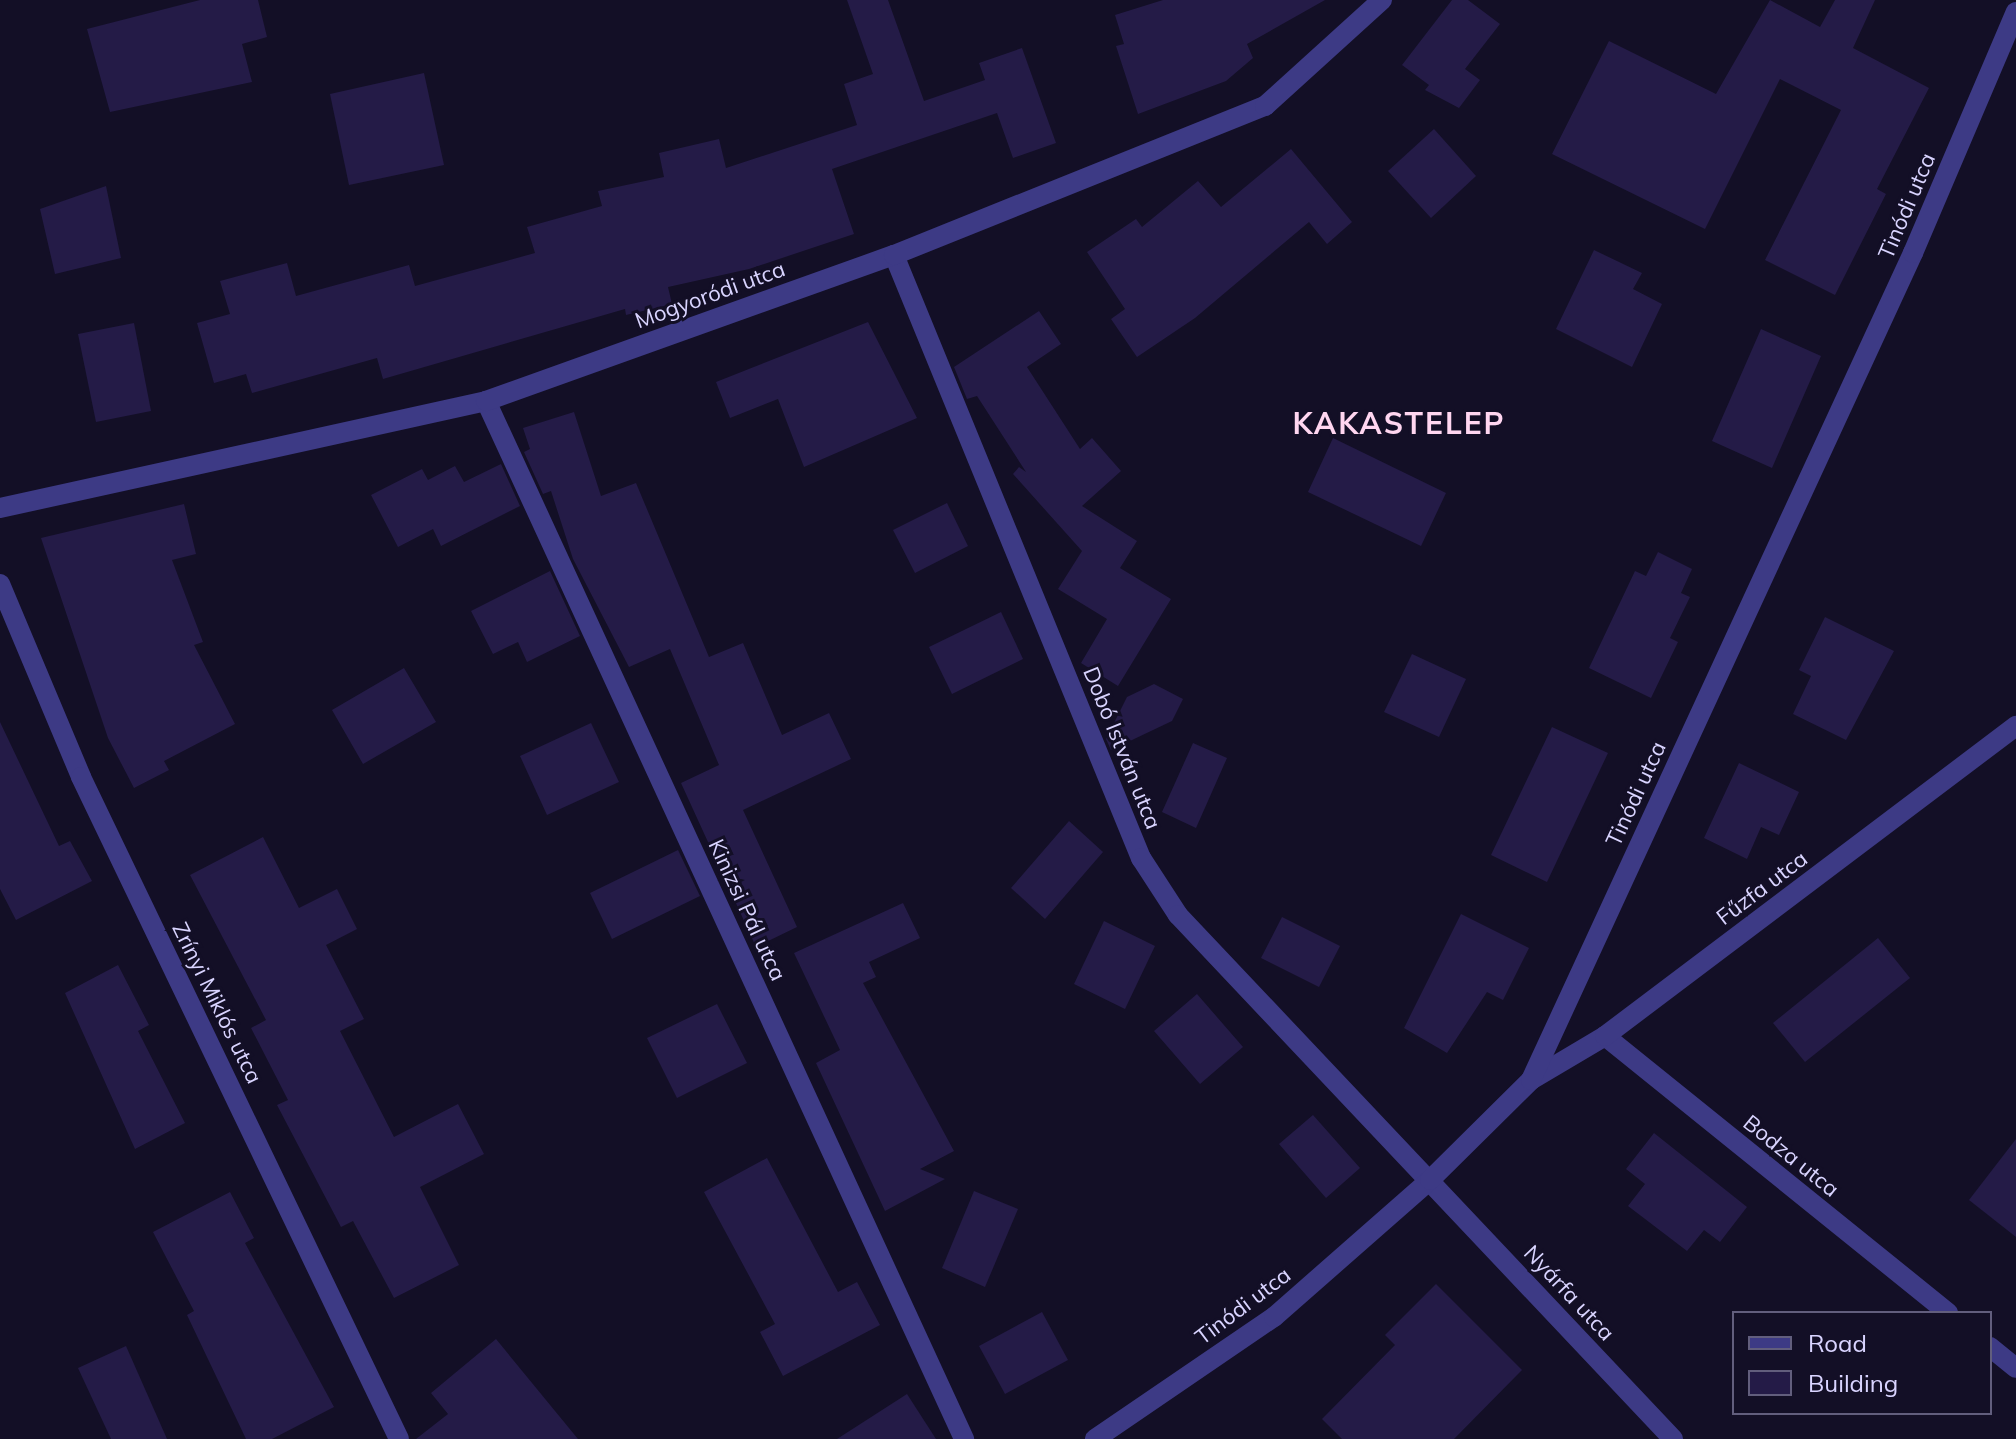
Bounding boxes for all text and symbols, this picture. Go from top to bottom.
street label: Tinódi utca [1873,149,1941,263]
street label: Mogyoródi utca [631,256,789,334]
district label: KAKASTELEP [1292,405,1506,441]
street label: Dobó István utca [1077,663,1167,833]
street label: Tinódi utca [1600,737,1672,851]
street label: Kinizsi Pál utca [703,835,791,985]
street label: Fűzfa utca [1711,845,1813,931]
street label: Zrínyi Miklós utca [167,918,267,1088]
street label: Bodza utca [1738,1109,1844,1203]
street label: Nyárfa utca [1518,1240,1620,1346]
street label: Tinódi utca [1190,1262,1296,1350]
legend [1732,1311,1992,1415]
text: Road [1808,1328,1867,1358]
text: Building [1808,1368,1898,1398]

